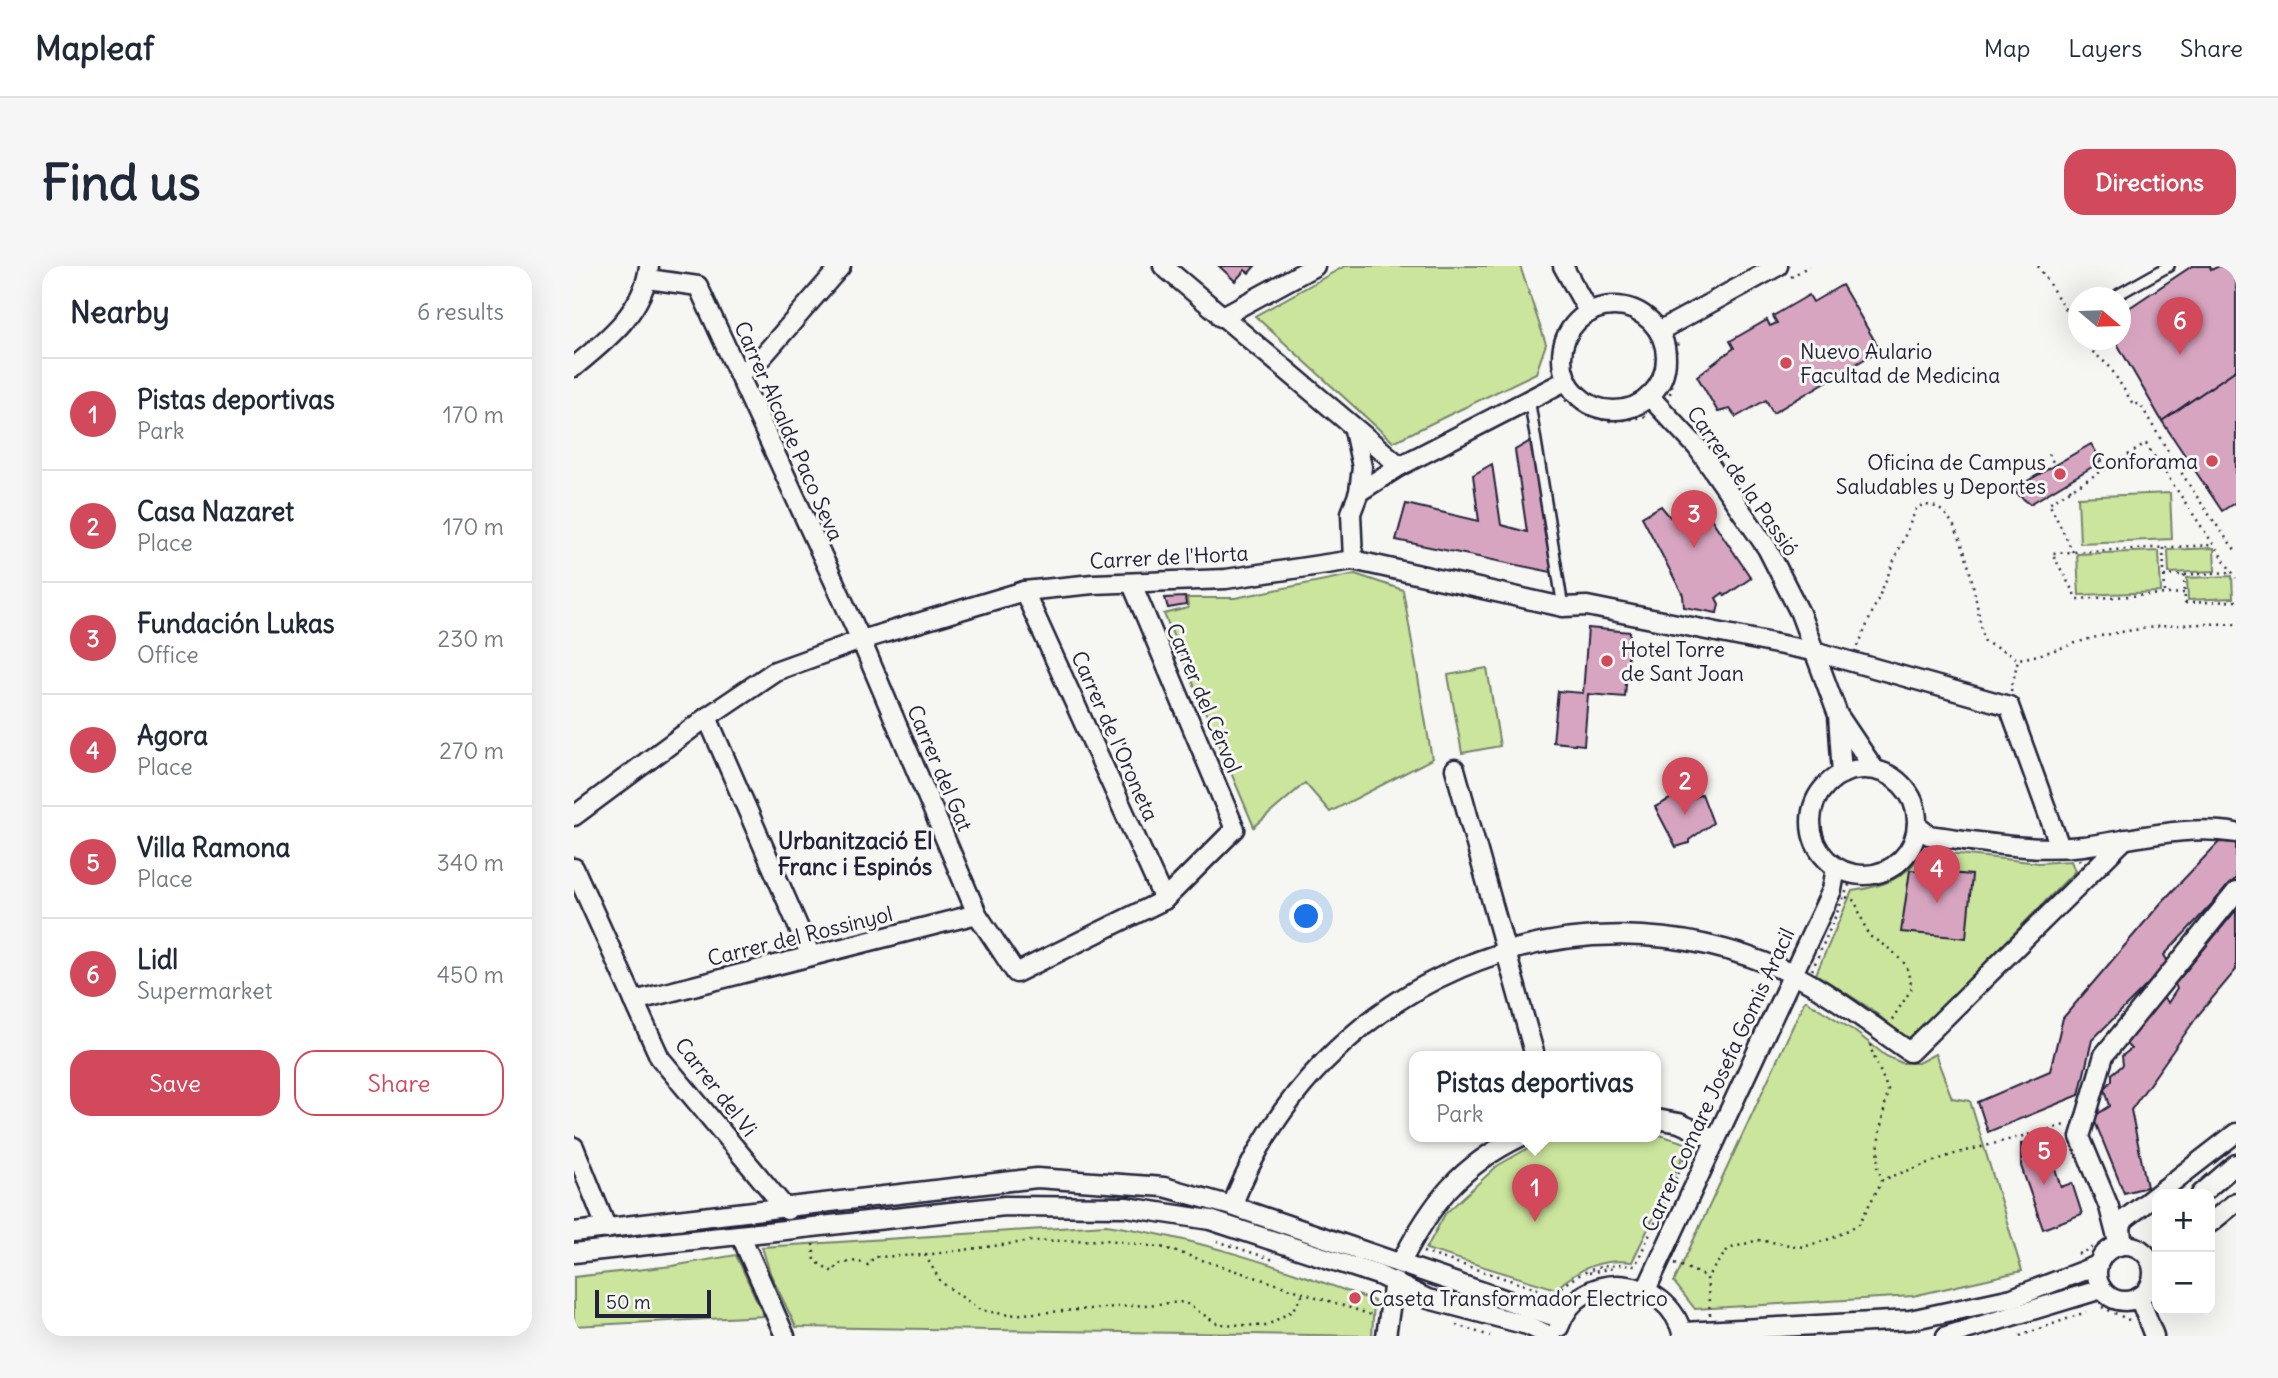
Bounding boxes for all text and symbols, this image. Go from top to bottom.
text: Mapleaf [35,27,154,69]
text: Map [1984,33,2030,63]
text: Layers [2068,33,2142,63]
text: Share [2180,33,2243,63]
button: Directions [2064,149,2236,215]
text: Find us [42,152,200,213]
north arrow [2068,287,2131,350]
text: Nearby [70,293,170,331]
text: 6 results [417,297,504,326]
pin: 6 [2157,297,2203,355]
street label: Carrer Alcalde Paco Seva [728,317,850,545]
place label: Nuevo Aulario Facultad de Medicina [1800,338,2000,389]
marker: Nuevo Aulario Facultad de Medicina [1778,355,1794,371]
text: Pistas deportivas [137,383,335,416]
text: 1 [88,400,98,429]
text: 170 m [443,400,504,429]
street label: Carrer de la Passió [1681,401,1805,561]
text: Park [137,416,185,445]
place label: Conforama [2091,448,2198,475]
place label: Oficina de Campus Saludables y Deportes [1836,449,2046,500]
marker: Conforama [2204,453,2220,469]
marker: Oficina de Campus Saludables y Deportes [2052,466,2068,482]
pin: 3 [1671,490,1717,548]
text: Casa Nazaret [137,495,294,528]
text: 2 [87,512,99,541]
text: 170 m [443,512,504,541]
text: Place [137,528,193,557]
street label: Carrer de l'Horta [1089,539,1249,575]
text: Fundación Lukas [137,607,335,640]
street label: Carrer del Cérvol [1160,619,1248,777]
text: 3 [86,624,100,653]
text: 230 m [438,624,504,653]
place label: Hotel Torre de Sant Joan [1621,636,1744,687]
text: Office [137,640,199,669]
street label: Carrer de l'Oroneta [1065,647,1165,825]
marker: Hotel Torre de Sant Joan [1599,653,1615,669]
street label: Carrer del Gat [901,701,979,835]
text: Agora [137,719,208,752]
text: 4 [86,736,100,765]
text: 270 m [439,736,504,765]
text: Place [137,752,193,781]
pin: 2 [1662,757,1708,815]
district label: Urbanització El Franc i Espinós [778,826,932,881]
text: Villa Ramona [137,831,290,864]
pin: 4 [1914,845,1960,903]
text: 5 [86,848,100,877]
text: 340 m [437,848,504,877]
text: Place [137,864,193,893]
your location [1289,899,1323,933]
street label: Carrer del Rossinyol [705,900,895,972]
street label: Carrer Comare Josefa Gomis Aracil [1636,924,1800,1236]
text: Lidl [137,943,178,976]
text: 6 [86,960,100,989]
text: 450 m [437,960,504,989]
text: Supermarket [137,976,273,1005]
street label: Carrer del Vi [669,1032,763,1142]
button: Save [70,1050,280,1116]
button: Share [294,1050,504,1116]
popup [1409,1051,1661,1142]
text: Pistas deportivas [1436,1066,1634,1099]
text: Park [1436,1099,1484,1128]
pin: 5 [2021,1127,2067,1185]
pin: 1 [1512,1164,1558,1222]
map controls [2152,1189,2215,1315]
button: + [2152,1189,2215,1252]
button: − [2152,1252,2215,1315]
place label: Caseta Transformador Electrico [1369,1285,1668,1312]
scale bar [595,1287,710,1319]
text: 50 m [606,1290,651,1314]
marker: Caseta Transformador Electrico [1347,1290,1363,1306]

